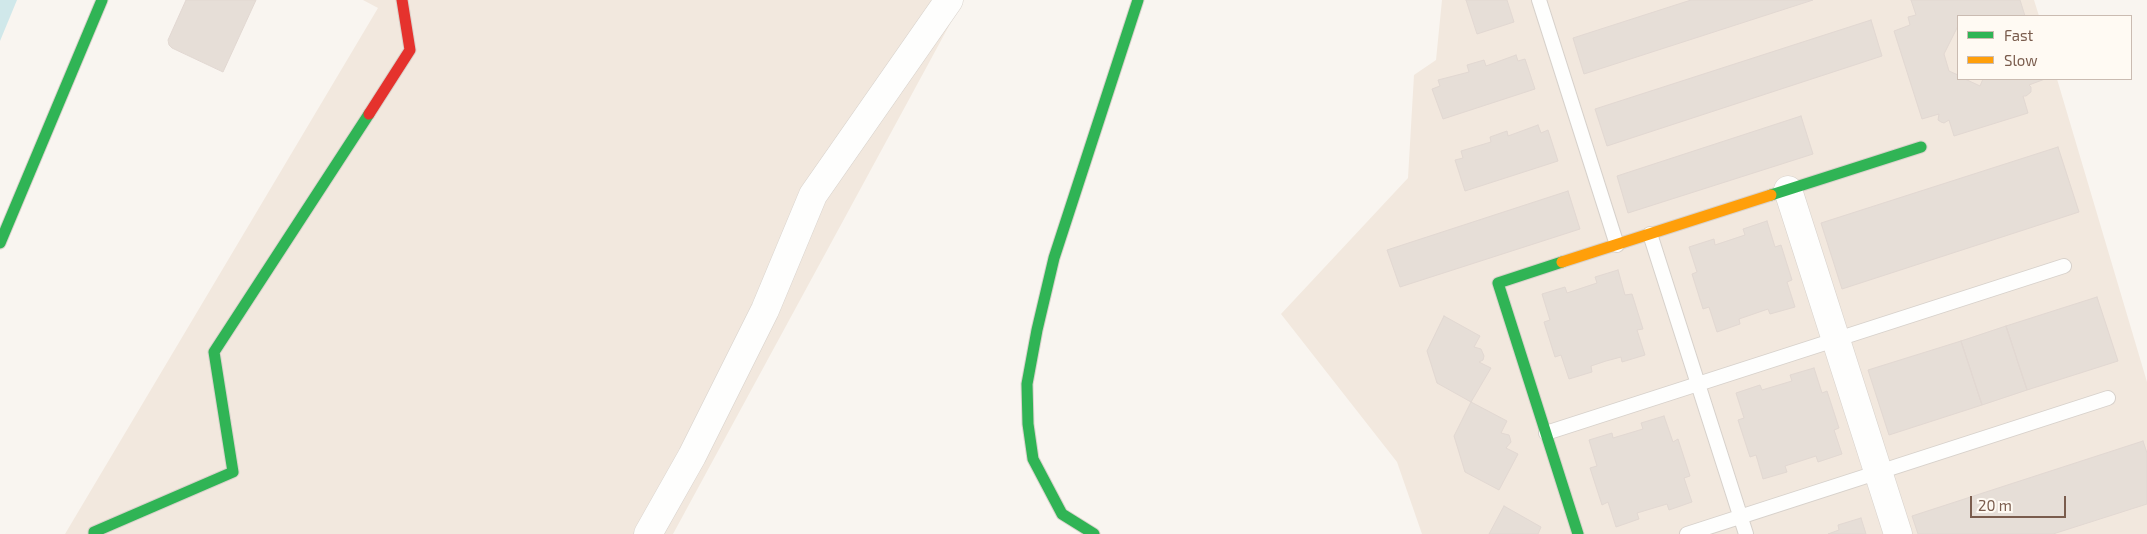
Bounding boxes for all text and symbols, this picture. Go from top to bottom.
legend [1957,15,2132,80]
text: Fast [2004,26,2033,44]
text: Slow [2004,51,2038,69]
scale bar [1972,486,2068,518]
text: 20 m [1978,496,2012,514]

